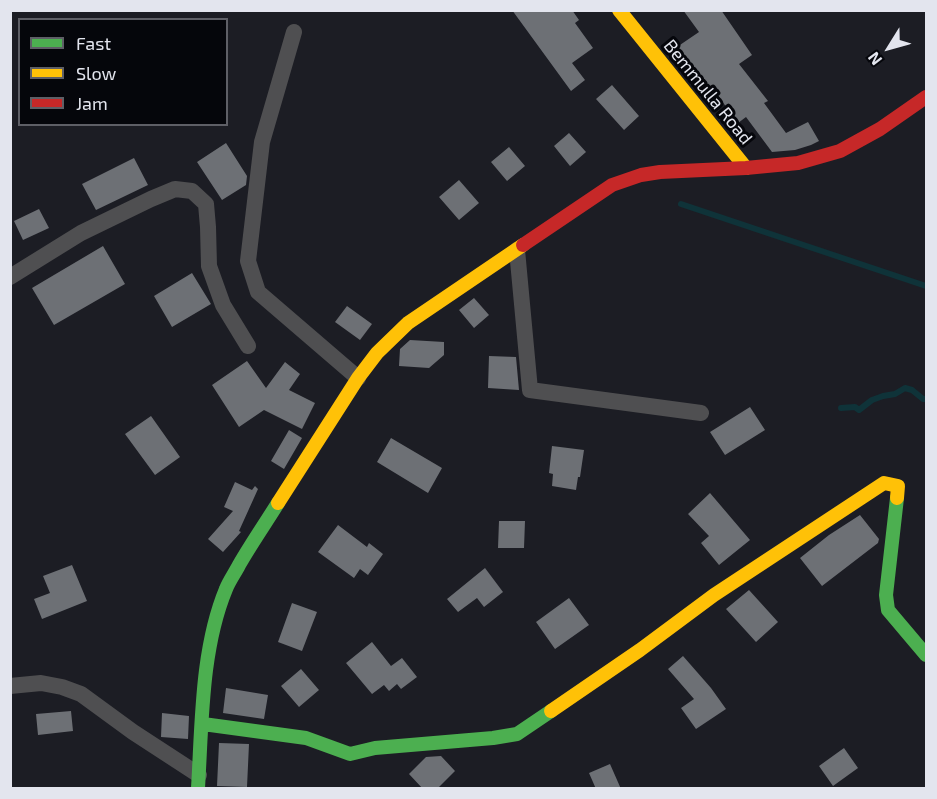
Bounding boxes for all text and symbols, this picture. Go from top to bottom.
legend [18,18,228,126]
north arrow [859,18,919,78]
text: Fast [76,32,111,54]
street label: Bemmulla Road [659,35,757,149]
text: N [863,49,885,69]
text: Slow [76,62,116,84]
text: Jam [76,92,108,114]

